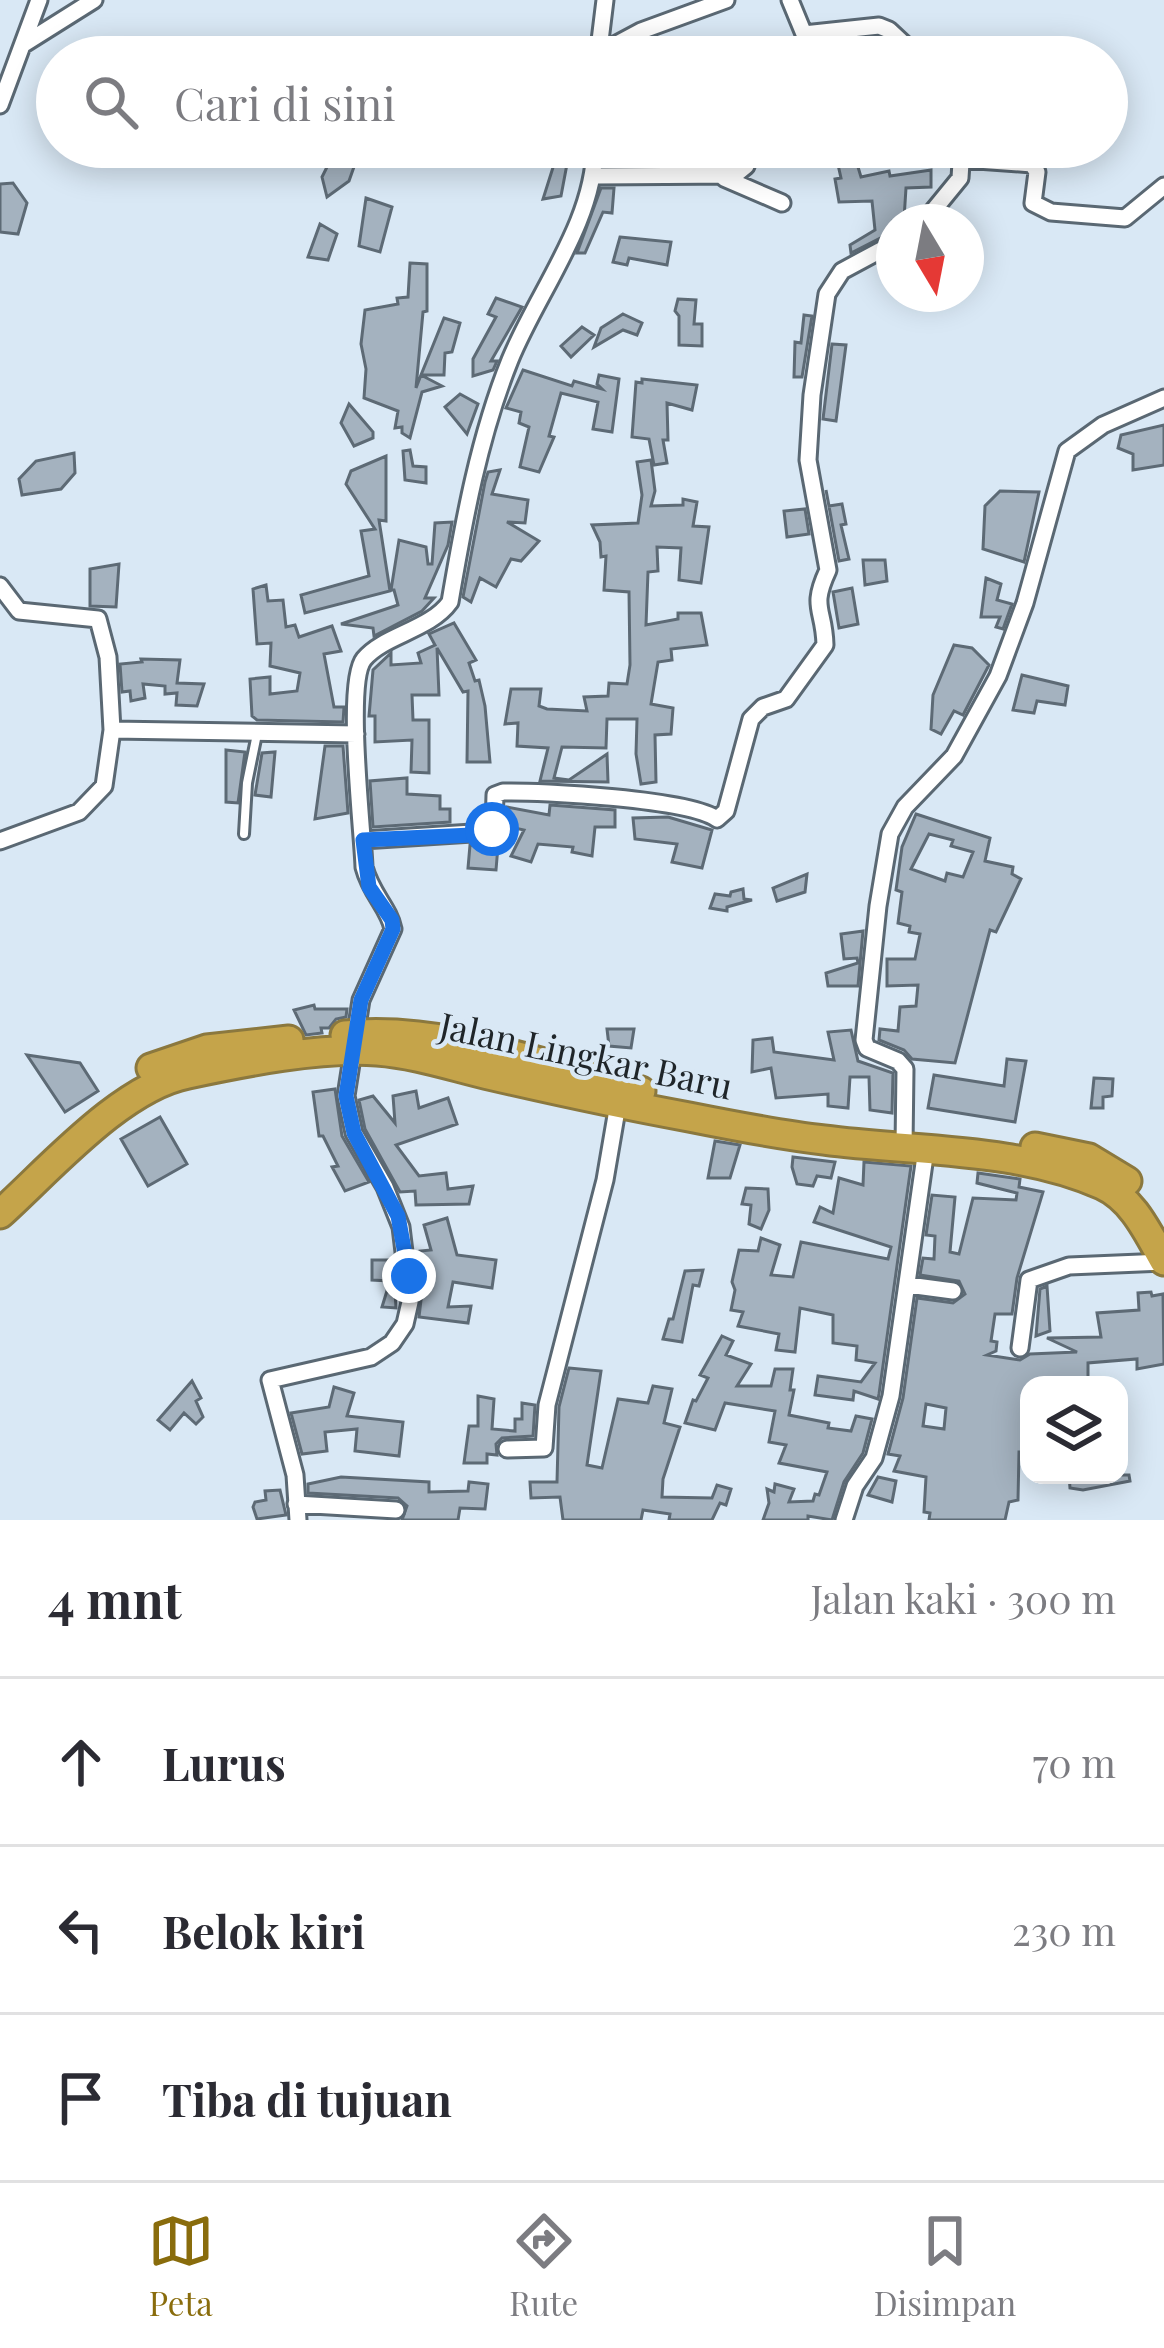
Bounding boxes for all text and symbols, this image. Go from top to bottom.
search box [36,36,1128,168]
icon: search [78,69,144,135]
text: Cari di sini [174,72,396,132]
north arrow [876,204,984,312]
route start [465,802,519,856]
street label: Jalan Lingkar Baru [435,999,737,1109]
route end [382,1249,436,1303]
map controls [1020,1376,1128,1484]
button: layers [1020,1376,1128,1484]
text: 4 mnt [48,1564,182,1632]
text: Jalan kaki · 300 m [811,1572,1116,1624]
icon: ahead [48,1729,114,1795]
text: Lurus [162,1732,286,1792]
text: 70 m [1032,1736,1116,1788]
icon: left [48,1897,114,1963]
text: Belok kiri [162,1900,365,1960]
text: 230 m [1012,1904,1116,1956]
icon: arrive [48,2065,114,2131]
text: Tiba di tujuan [162,2068,452,2128]
tab: Peta [148,2208,214,2324]
tab: Rute [509,2208,578,2324]
tab: Disimpan [874,2208,1016,2324]

